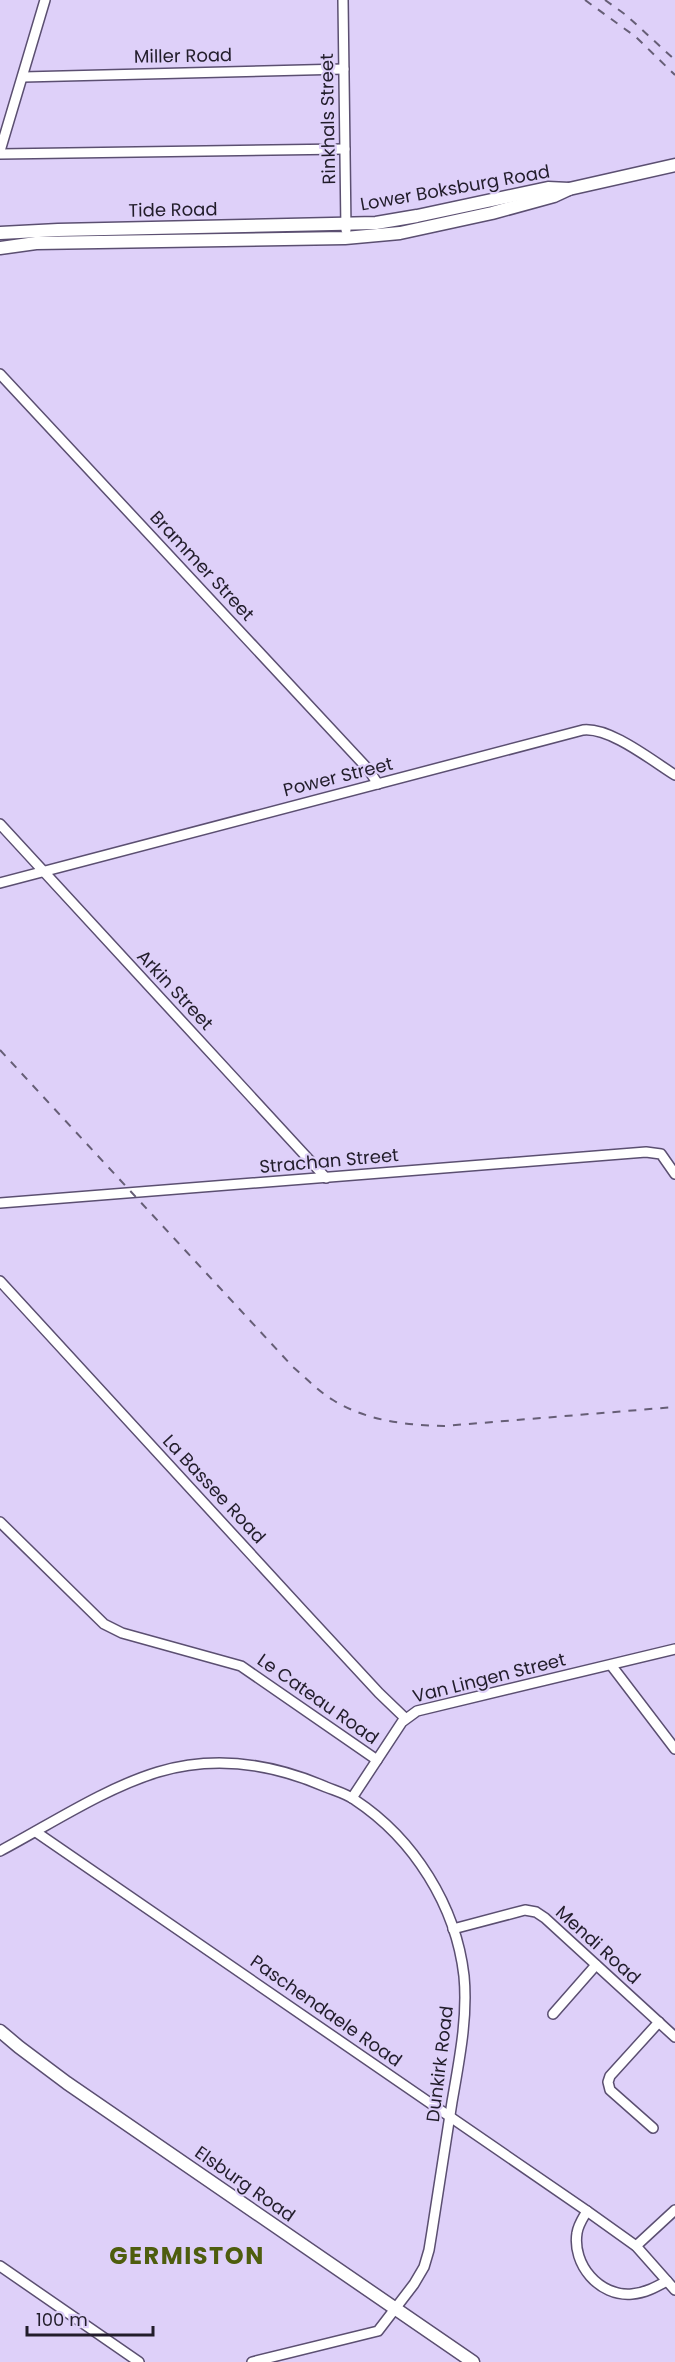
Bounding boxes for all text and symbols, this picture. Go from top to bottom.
street label: Miller Road [134,42,232,69]
street label: Rinkhals Street [314,53,341,185]
street label: Lower Boksburg Road [358,159,552,217]
street label: Tide Road [128,196,218,223]
street label: Brammer Street [145,505,260,626]
street label: Power Street [280,751,395,802]
street label: Arkin Street [132,944,219,1035]
street label: Strachan Street [258,1142,400,1179]
street label: La Bassee Road [157,1429,271,1549]
street label: Van Lingen Street [410,1646,568,1709]
street label: Le Cateau Road [253,1647,384,1750]
street label: Mendi Road [550,1900,646,1990]
street label: Paschendaele Road [245,1949,407,2072]
street label: Dunkirk Road [420,2004,459,2124]
street label: Elsburg Road [190,2140,300,2227]
district label: GERMISTON [109,2239,265,2272]
scale bar [27,2299,153,2337]
text: 100 m [36,2307,88,2332]

